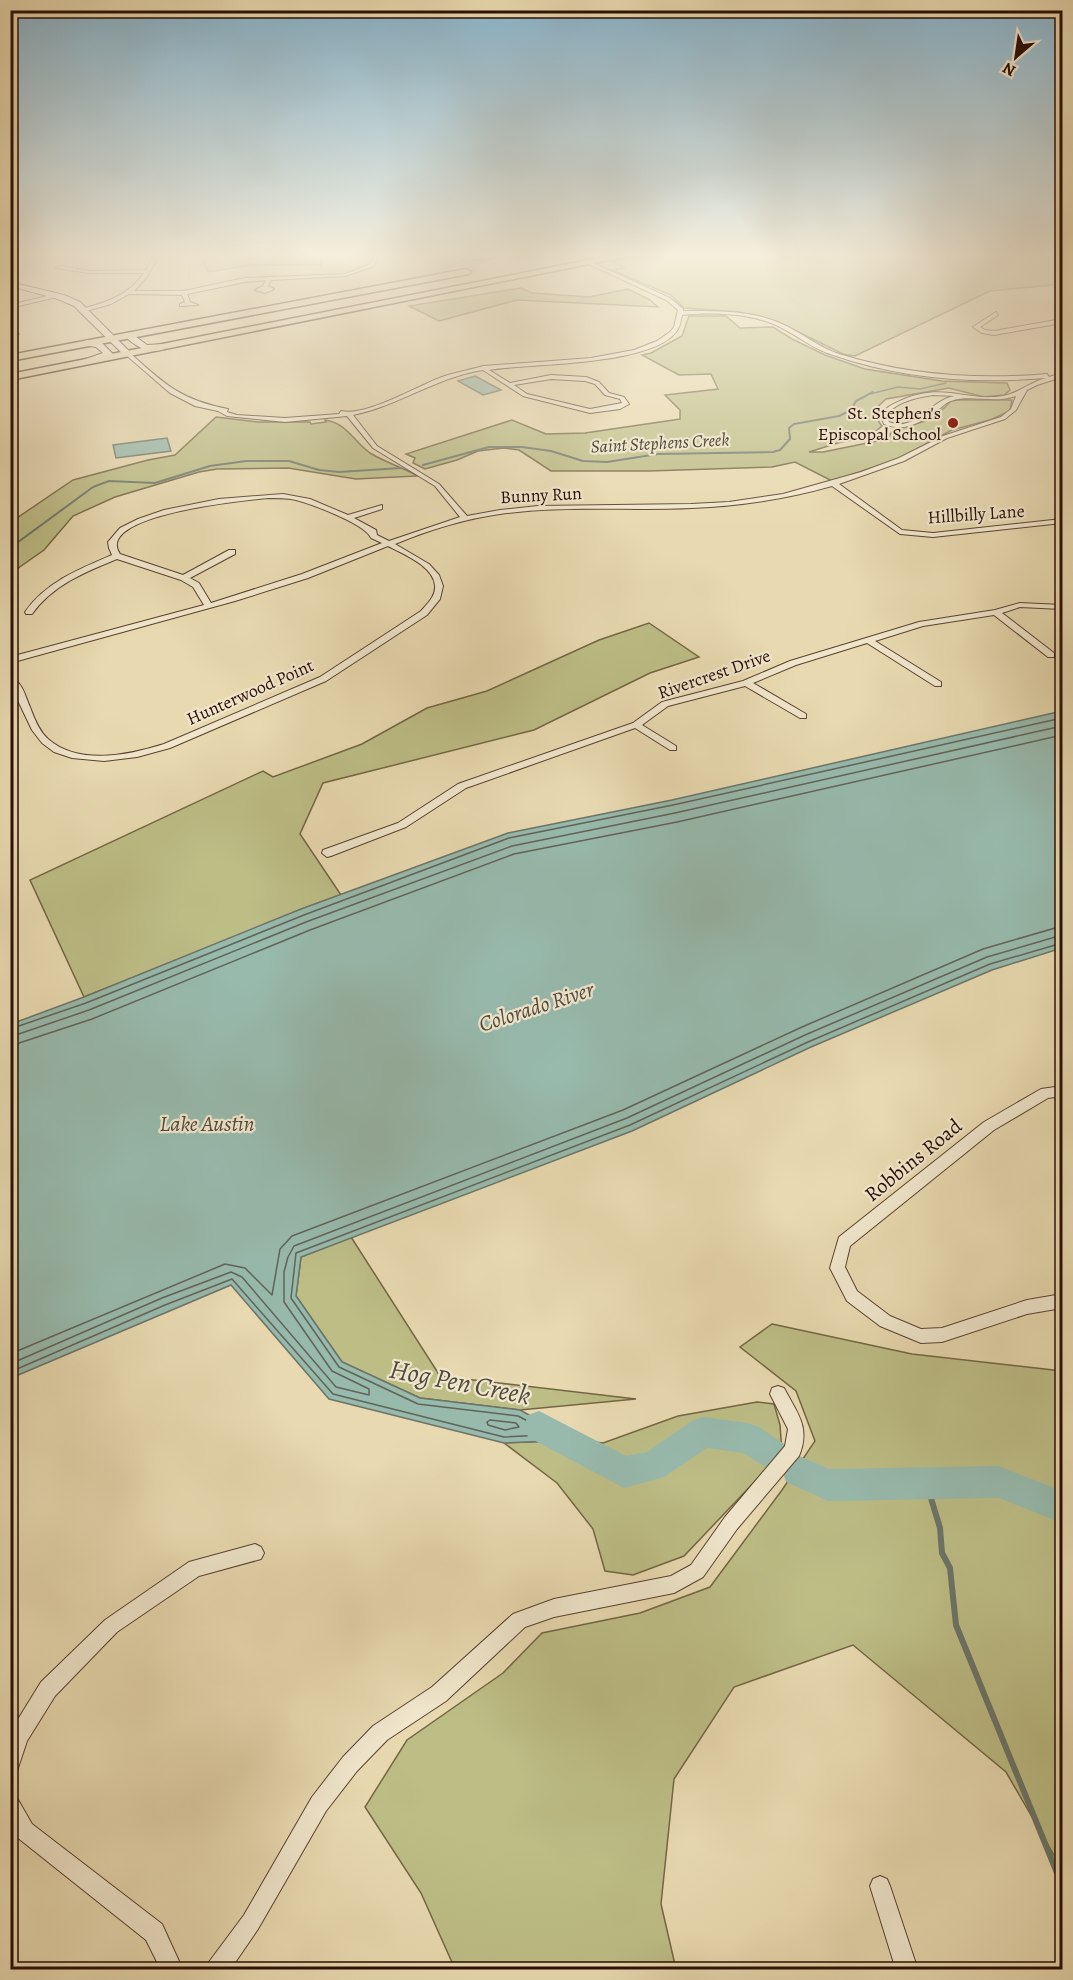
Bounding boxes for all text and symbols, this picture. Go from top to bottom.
north arrow [986,27,1046,87]
text: N [998,57,1020,82]
place label: St. Stephen's Episcopal School [818,401,942,446]
marker: St. Stephen's Episcopal School [946,416,960,430]
water label: Saint Stephens Creek [590,427,730,459]
street label: Bunny Run [500,481,582,509]
street label: Hillbilly Lane [927,499,1025,529]
street label: Rivercrest Drive [654,643,774,705]
street label: Hunterwood Point [183,653,317,731]
water label: Colorado River [475,974,599,1040]
water label: Lake Austin [160,1109,254,1139]
street label: Robbins Road [858,1112,968,1208]
water label: Hog Pen Creek [386,1351,534,1413]

